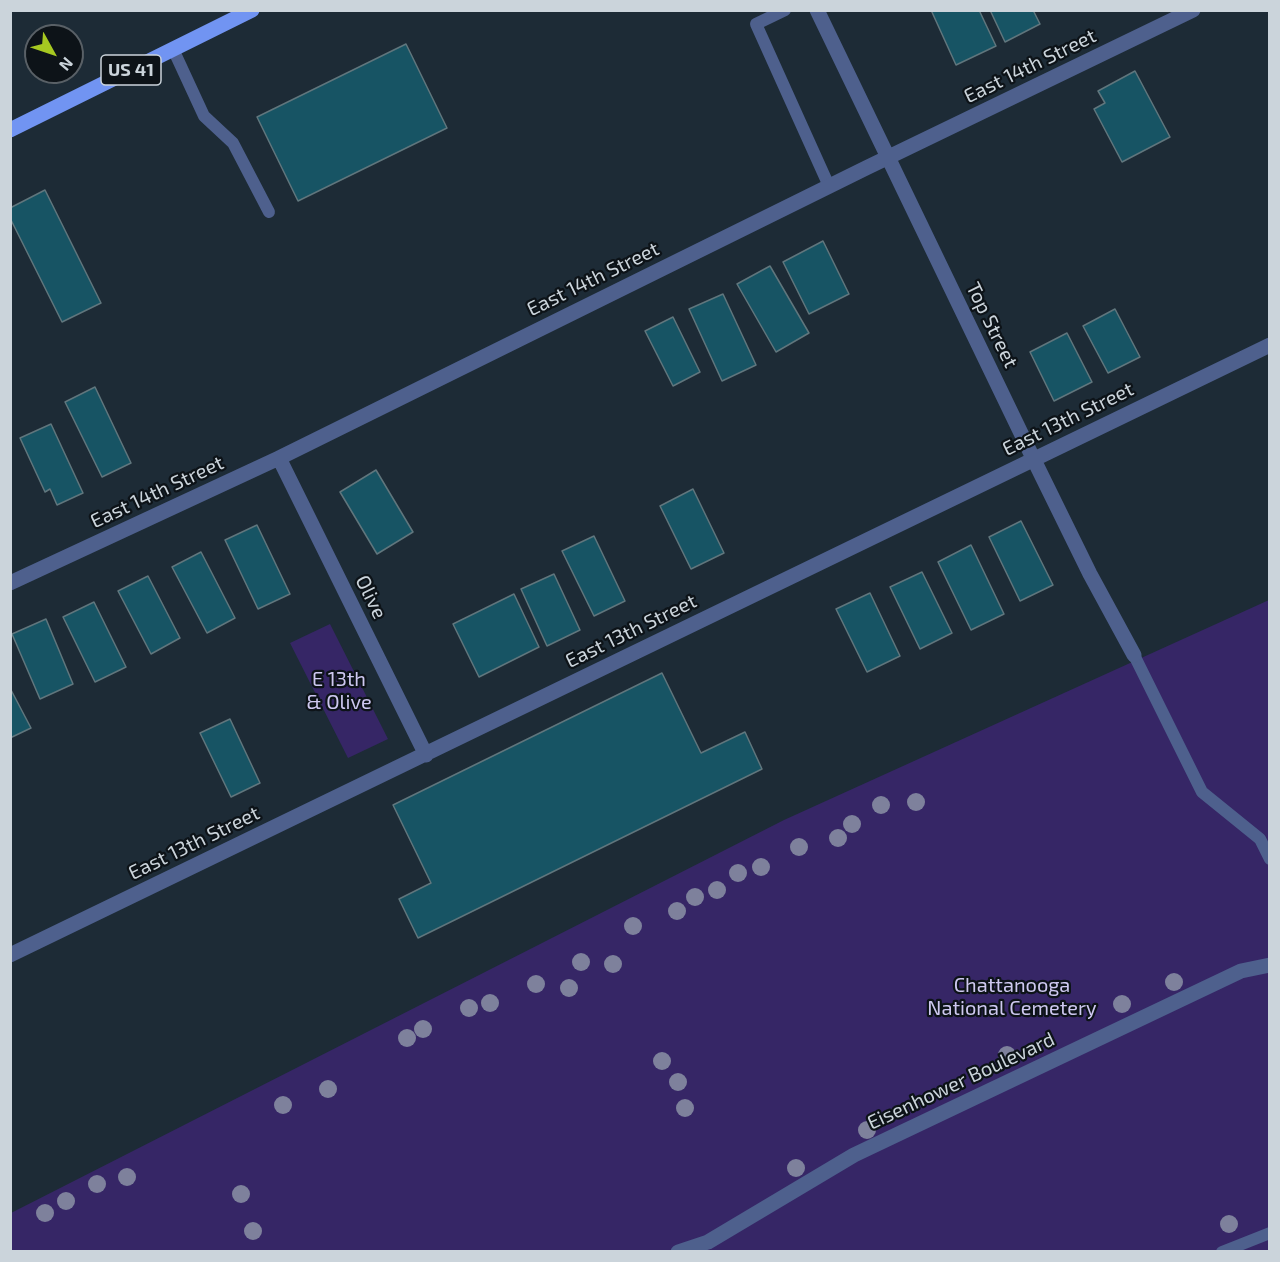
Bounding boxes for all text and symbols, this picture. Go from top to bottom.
north arrow [24,24,84,84]
street label: East 14th Street [960,24,1100,108]
text: N [56,54,78,75]
road number: US 41 [101,55,161,85]
street label: East 14th Street [523,237,663,321]
street label: Top Street [961,278,1023,372]
street label: East 13th Street [999,377,1137,461]
street label: East 14th Street [87,451,227,533]
street label: Olive [350,571,392,623]
street label: East 13th Street [562,589,700,673]
park label: E 13th & Olive [306,667,372,714]
street label: East 13th Street [125,801,263,885]
park label: Chattanooga National Cemetery [927,973,1097,1020]
street label: Eisenhower Boulevard [864,1027,1058,1135]

